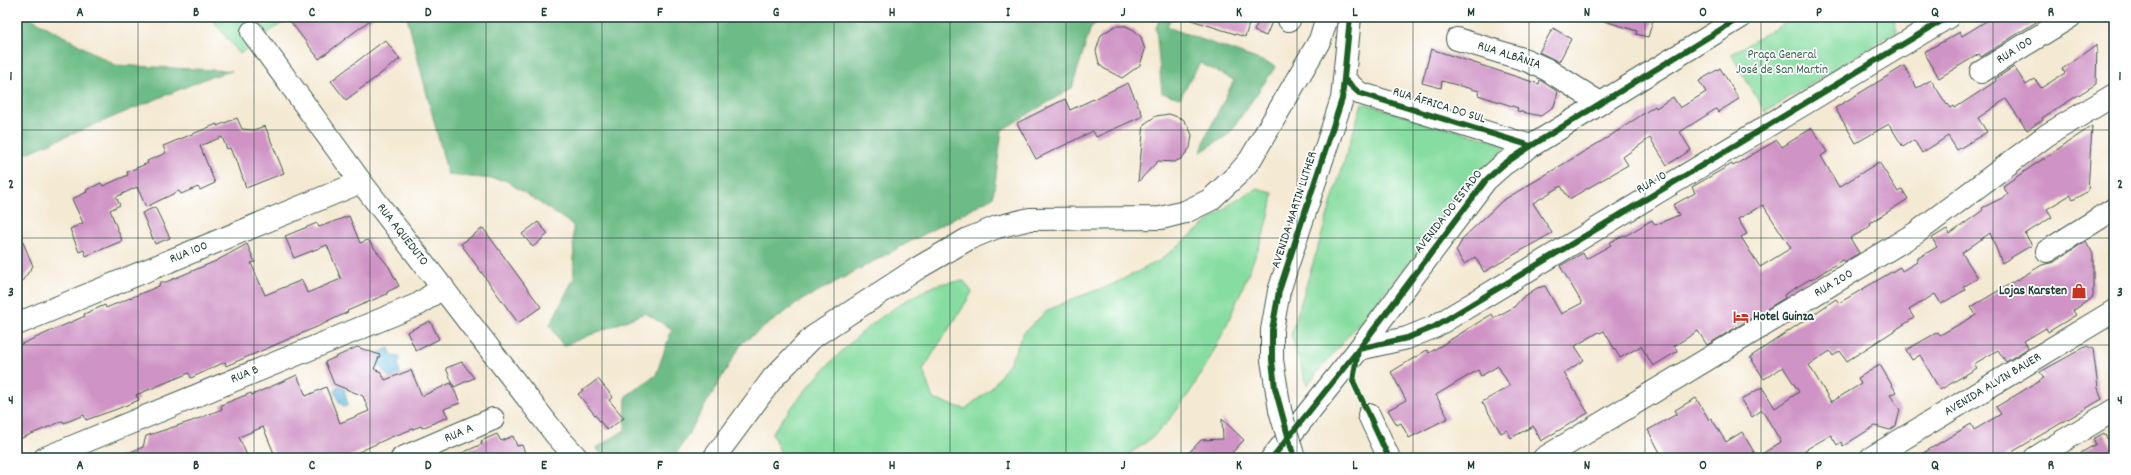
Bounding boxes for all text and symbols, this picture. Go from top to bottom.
text: A [76,4,84,23]
text: B [193,4,199,23]
text: C [309,4,316,23]
text: D [425,4,432,23]
text: E [541,4,548,23]
text: F [657,4,663,23]
text: G [773,4,780,23]
text: H [889,4,896,23]
text: I [1006,4,1011,23]
text: J [1121,4,1126,23]
text: K [1236,4,1242,23]
text: L [1352,4,1358,23]
text: M [1467,4,1475,23]
text: N [1584,4,1590,23]
text: O [1699,4,1707,23]
text: P [1816,4,1822,23]
text: Q [1931,4,1939,23]
text: R [2048,4,2054,23]
street label: RUA 100 [1993,32,2037,70]
street label: RUA ALBÂNIA [1475,37,1543,75]
park label: Praça General José de San Martin [1736,46,1828,80]
text: 1 [10,68,13,87]
text: 1 [2119,68,2122,87]
street label: RUA ÁFRICA DO SUL [1390,83,1489,129]
street label: AVENIDA MARTIN LUTHER [1267,149,1323,271]
street label: AVENIDA DO ESTADO [1410,166,1488,258]
street label: RUA 10 [1633,166,1671,200]
text: 2 [8,176,14,195]
text: 2 [2117,176,2123,195]
street label: RUA AQUEDUTO [371,200,433,270]
street label: RUA 100 [167,237,211,269]
street label: RUA 200 [1811,265,1857,303]
place label: Lojas Karsten [1999,282,2067,301]
shop icon: Lojas Karsten [2070,282,2088,300]
text: 3 [8,284,14,303]
text: 3 [2117,284,2123,303]
hotel icon: Hotel Guinza [1732,308,1750,326]
place label: Hotel Guinza [1753,308,1815,327]
street label: AVENIDA ALVIN BAUER [1941,348,2045,422]
street label: RUA B [228,361,262,389]
text: 4 [8,392,14,411]
text: 4 [2117,392,2123,411]
street label: RUA A [442,419,476,449]
text: A [76,457,84,475]
text: B [193,457,199,475]
text: C [309,457,316,475]
text: D [425,457,432,475]
text: E [541,457,548,475]
text: F [657,457,663,475]
text: G [773,457,780,475]
text: H [889,457,896,475]
text: I [1006,457,1011,475]
text: J [1121,457,1126,475]
text: K [1236,457,1242,475]
text: L [1352,457,1358,475]
text: M [1467,457,1475,475]
text: N [1584,457,1590,475]
text: O [1699,457,1707,475]
text: P [1816,457,1822,475]
text: Q [1931,457,1939,475]
text: R [2048,457,2054,475]

